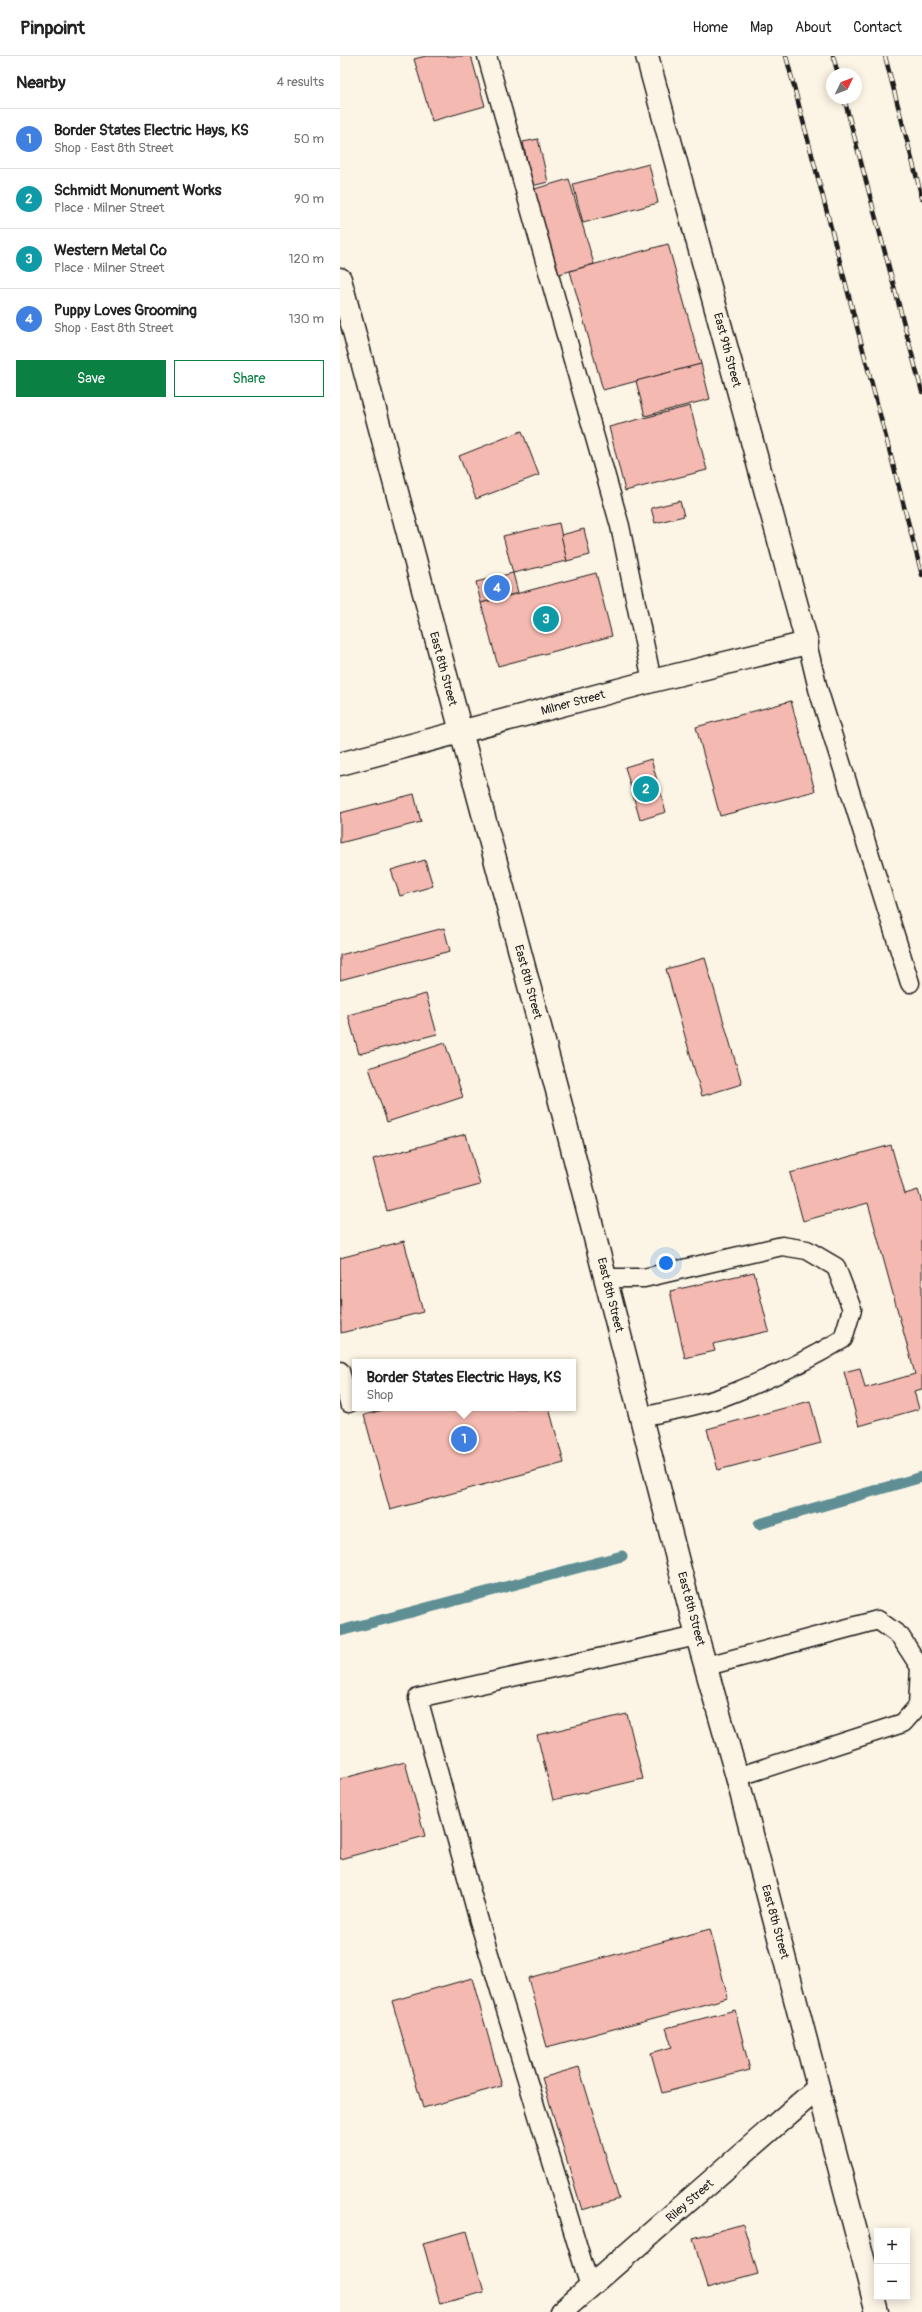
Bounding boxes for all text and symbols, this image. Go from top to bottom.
text: Pinpoint [20,16,85,40]
text: Home [693,19,728,36]
text: Map [750,19,773,36]
text: About [795,19,831,36]
text: Contact [853,19,902,36]
north arrow [826,68,862,104]
text: Nearby [16,72,65,93]
text: 4 results [277,74,324,90]
text: Border States Electric Hays, KS [54,121,249,140]
text: 1 [26,131,32,147]
text: 50 m [294,131,324,147]
text: Shop · East 8th Street [54,140,173,156]
text: Schmidt Monument Works [54,181,222,200]
text: 2 [25,191,33,207]
text: 90 m [294,191,324,207]
text: Place · Milner Street [54,200,164,216]
text: Western Metal Co [54,241,167,260]
text: 3 [25,251,33,267]
text: 120 m [288,251,324,267]
text: Place · Milner Street [54,260,164,276]
text: Puppy Loves Grooming [54,301,197,320]
text: 4 [25,311,33,327]
text: 130 m [288,311,324,327]
street label: East 9th Street [710,311,744,389]
text: Shop · East 8th Street [54,320,173,336]
button: Save [16,360,166,397]
button: Share [174,360,324,397]
pin: 4 [484,573,510,603]
pin: 3 [533,604,559,634]
street label: East 8th Street [426,630,460,708]
street label: Milner Street [539,687,607,719]
pin: 2 [633,774,659,804]
street label: East 8th Street [511,943,545,1021]
your location [656,1253,676,1273]
street label: East 8th Street [593,1256,627,1334]
popup [352,1359,576,1411]
text: Border States Electric Hays, KS [367,1368,561,1387]
text: Shop [367,1387,394,1403]
pin: 1 [451,1424,477,1454]
street label: East 8th Street [674,1570,708,1648]
street label: East 8th Street [758,1883,792,1961]
street label: Riley Street [663,2176,717,2226]
map controls [874,2228,910,2300]
button: + [874,2228,910,2264]
button: − [874,2264,910,2300]

